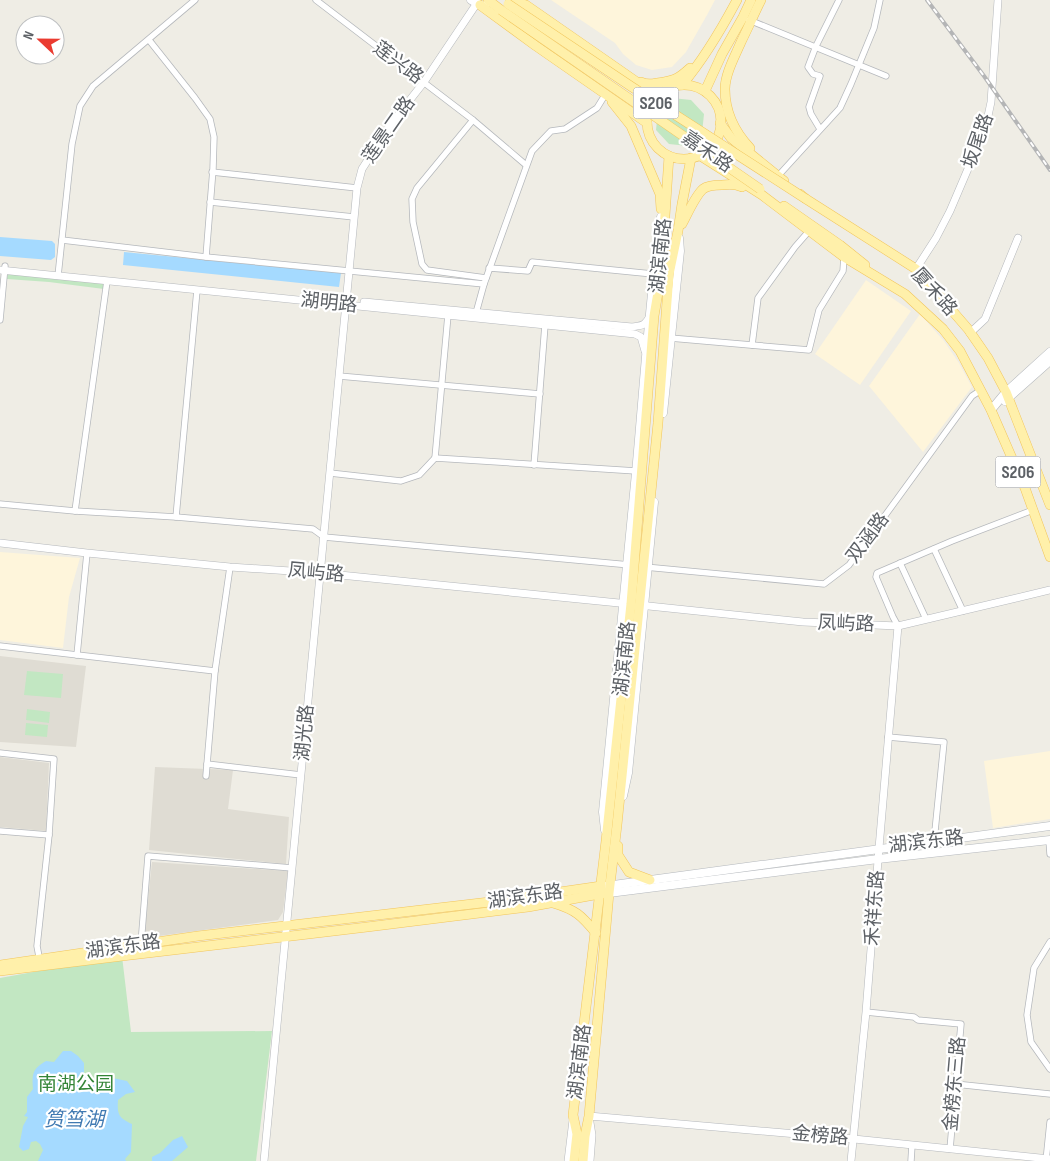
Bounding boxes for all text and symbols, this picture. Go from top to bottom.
north arrow [15,15,65,65]
text: N [19,29,38,42]
street label: 莲兴路 [368,37,428,89]
road number: S206 [634,88,678,119]
street label: 莲景二路 [358,92,420,168]
street label: 坂尾路 [957,110,999,172]
street label: 嘉禾路 [677,126,737,178]
street label: 湖滨南路 [646,217,676,295]
street label: 厦禾路 [906,263,962,321]
street label: 湖明路 [299,289,359,317]
road number: S206 [996,457,1040,488]
street label: 双涵路 [842,508,894,568]
street label: 凤屿路 [287,559,345,587]
street label: 凤屿路 [817,612,875,636]
street label: 湖滨南路 [610,620,640,698]
street label: 湖光路 [291,704,319,762]
street label: 湖滨东路 [887,826,965,858]
street label: 禾祥东路 [861,869,889,947]
street label: 湖滨东路 [486,880,564,914]
street label: 湖滨东路 [84,930,162,964]
street label: 湖滨南路 [564,1023,596,1101]
street label: 金榜东三路 [939,1036,971,1132]
park label: 南湖公园 [38,1073,114,1096]
water label: 筼筜湖 [44,1108,107,1132]
street label: 金榜路 [791,1122,849,1150]

